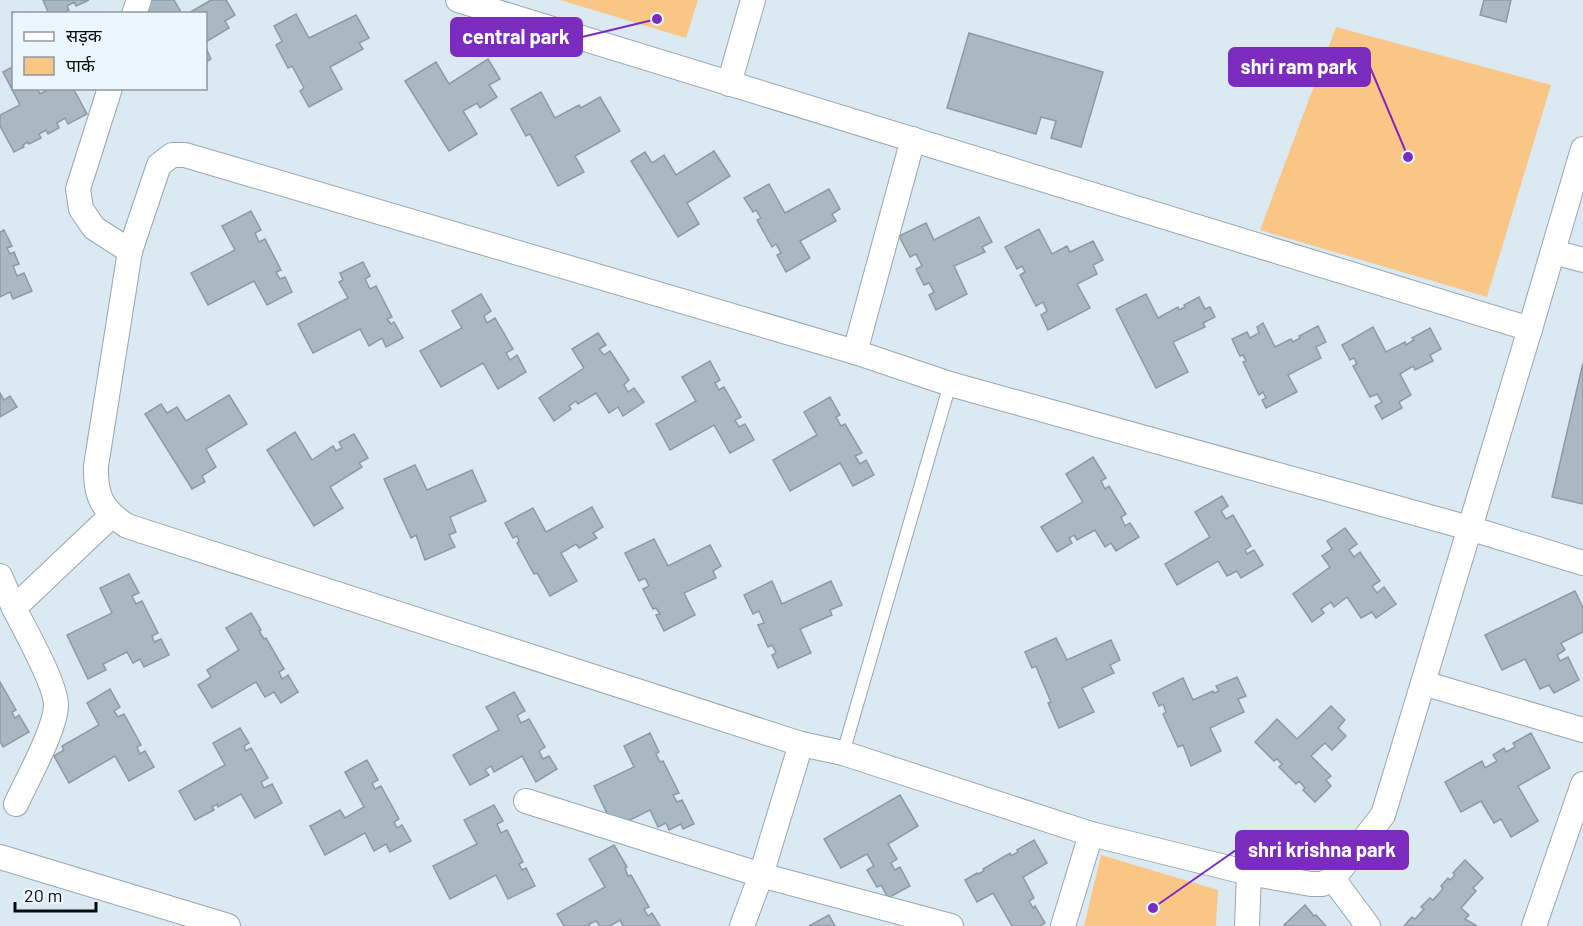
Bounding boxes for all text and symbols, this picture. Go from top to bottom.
legend [12,12,207,90]
callout: central park [451,18,582,56]
text: सड़क [66,24,103,46]
text: central park [462,24,570,48]
callout: shri ram park [1229,48,1370,86]
text: पार्क [66,54,96,76]
text: shri ram park [1241,54,1358,78]
callout: shri krishna park [1236,831,1408,869]
text: shri krishna park [1248,837,1396,861]
scale bar [15,875,96,913]
text: 20 m [24,884,62,906]

